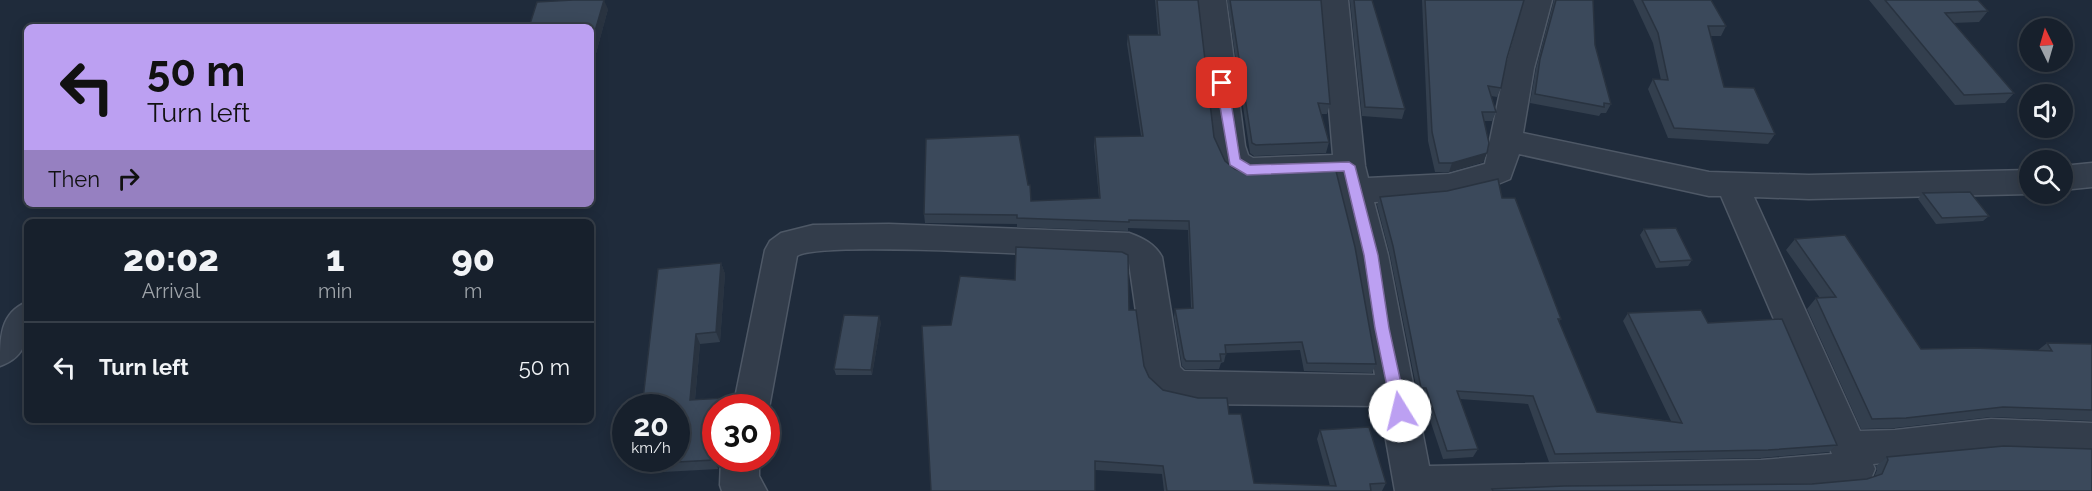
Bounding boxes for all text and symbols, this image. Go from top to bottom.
north arrow [2019,18,2073,72]
map controls [2019,18,2073,204]
text: 50 m [147,47,245,96]
icon: left [48,48,126,126]
pin [1196,57,1247,108]
icon: arrive [1205,66,1238,99]
button: sound [2019,84,2073,138]
text: Turn left [147,97,250,128]
button: search [2019,150,2073,204]
icon: right [112,162,145,195]
text: Then [48,166,100,192]
text: 20:02 [123,237,219,279]
text: 1 [326,237,345,279]
text: 90 [452,237,495,279]
text: Arrival [142,279,200,303]
text: min [318,279,352,303]
text: m [464,279,482,303]
icon: left [48,351,81,384]
text: Turn left [99,354,189,380]
text: 50 m [519,354,570,380]
position arrow [1368,379,1432,443]
speed limit sign: 30 [702,394,780,472]
text: 20 [633,408,669,443]
text: km/h [631,439,671,457]

